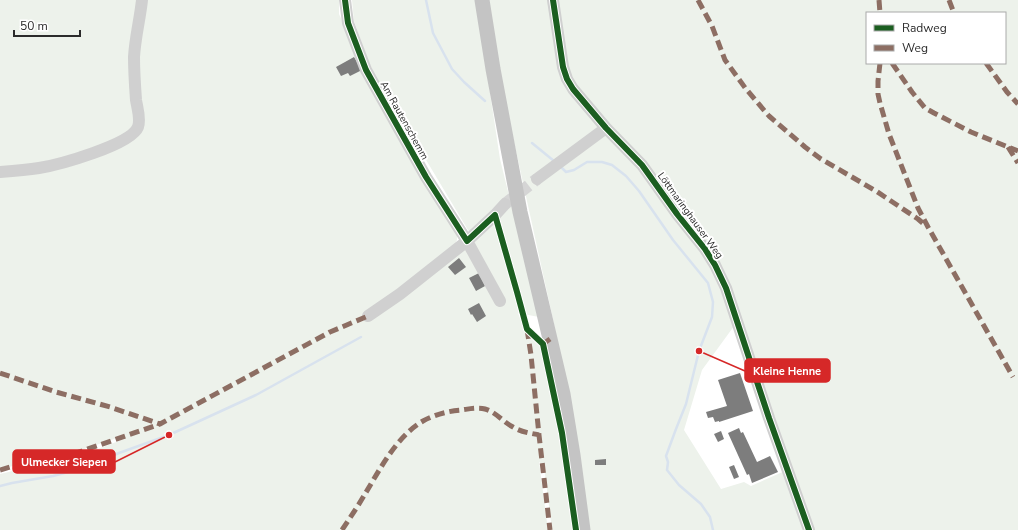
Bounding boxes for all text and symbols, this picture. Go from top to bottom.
scale bar [14,12,80,38]
legend [866,12,1006,64]
text: 50 m [20,18,48,34]
text: Radweg [902,20,947,36]
text: Weg [902,40,928,56]
street label: Am Rautenschemm [377,79,432,162]
street label: Löttmaringhauser Weg [654,170,726,262]
callout: Kleine Henne [745,359,830,382]
text: Kleine Henne [753,364,821,379]
callout: Ulmecker Siepen [13,450,115,473]
text: Ulmecker Siepen [21,455,107,470]

